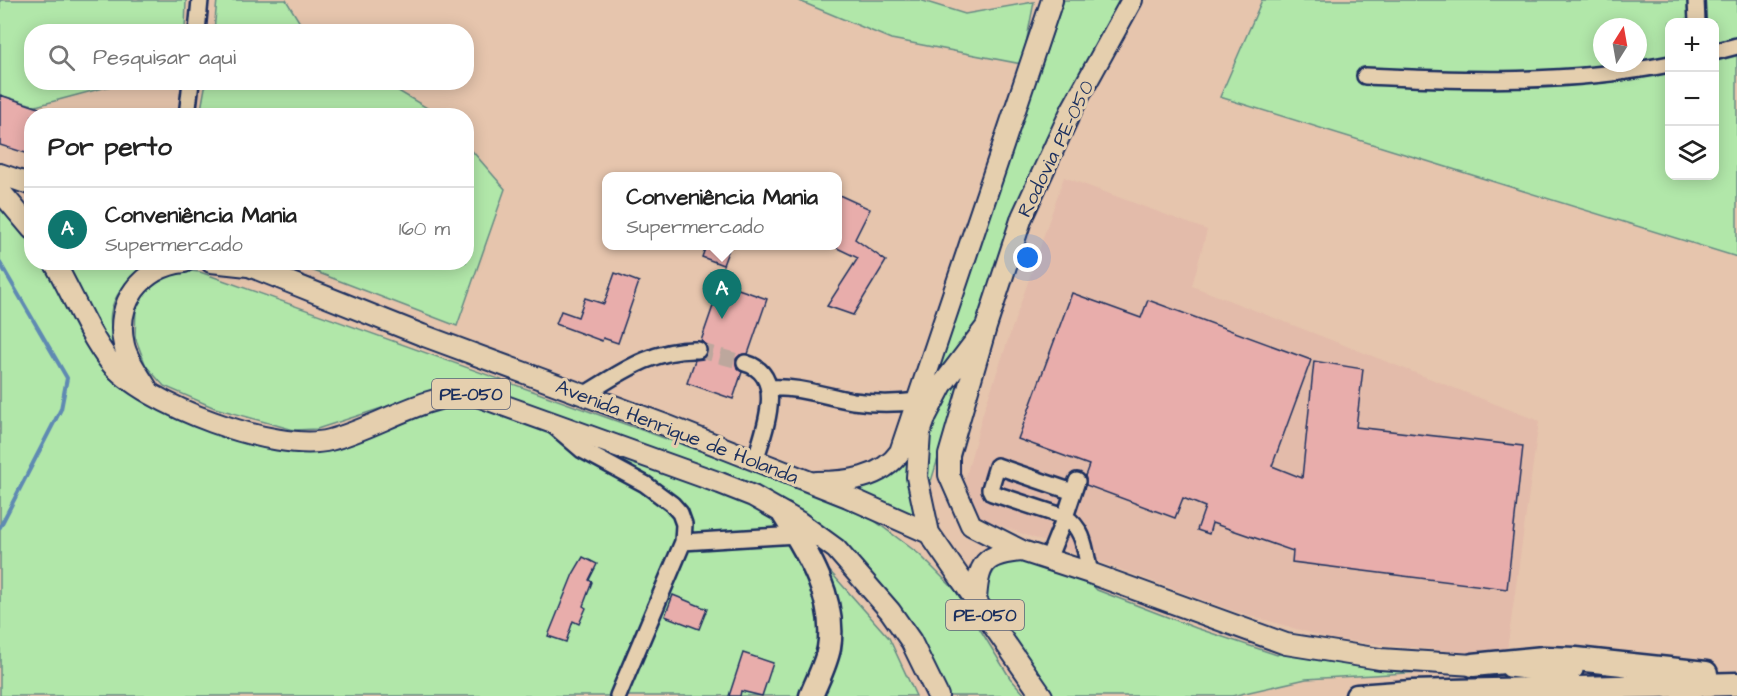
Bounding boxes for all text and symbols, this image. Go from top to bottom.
north arrow [1593,18,1647,72]
map controls [1665,18,1719,180]
button: + [1665,18,1719,72]
search box [24,24,474,90]
icon: search [45,41,78,74]
text: Pesquisar aqui [93,42,236,73]
button: − [1665,72,1719,126]
street label: Rodovia PE-050 [1011,76,1101,222]
button: layers [1665,126,1719,180]
text: Por perto [48,129,172,165]
popup [602,172,842,250]
text: Conveniência Mania [626,182,818,213]
text: Conveniência Mania [105,200,297,231]
text: Supermercado [626,213,764,241]
text: A [61,215,74,243]
text: 160 m [399,215,450,243]
text: Supermercado [105,231,243,259]
your location [1013,243,1042,272]
pin: A [702,270,742,319]
street label: Avenida Henrique de Holanda [552,373,802,491]
road number: PE-050 [432,379,510,409]
road number: PE-050 [946,600,1024,630]

